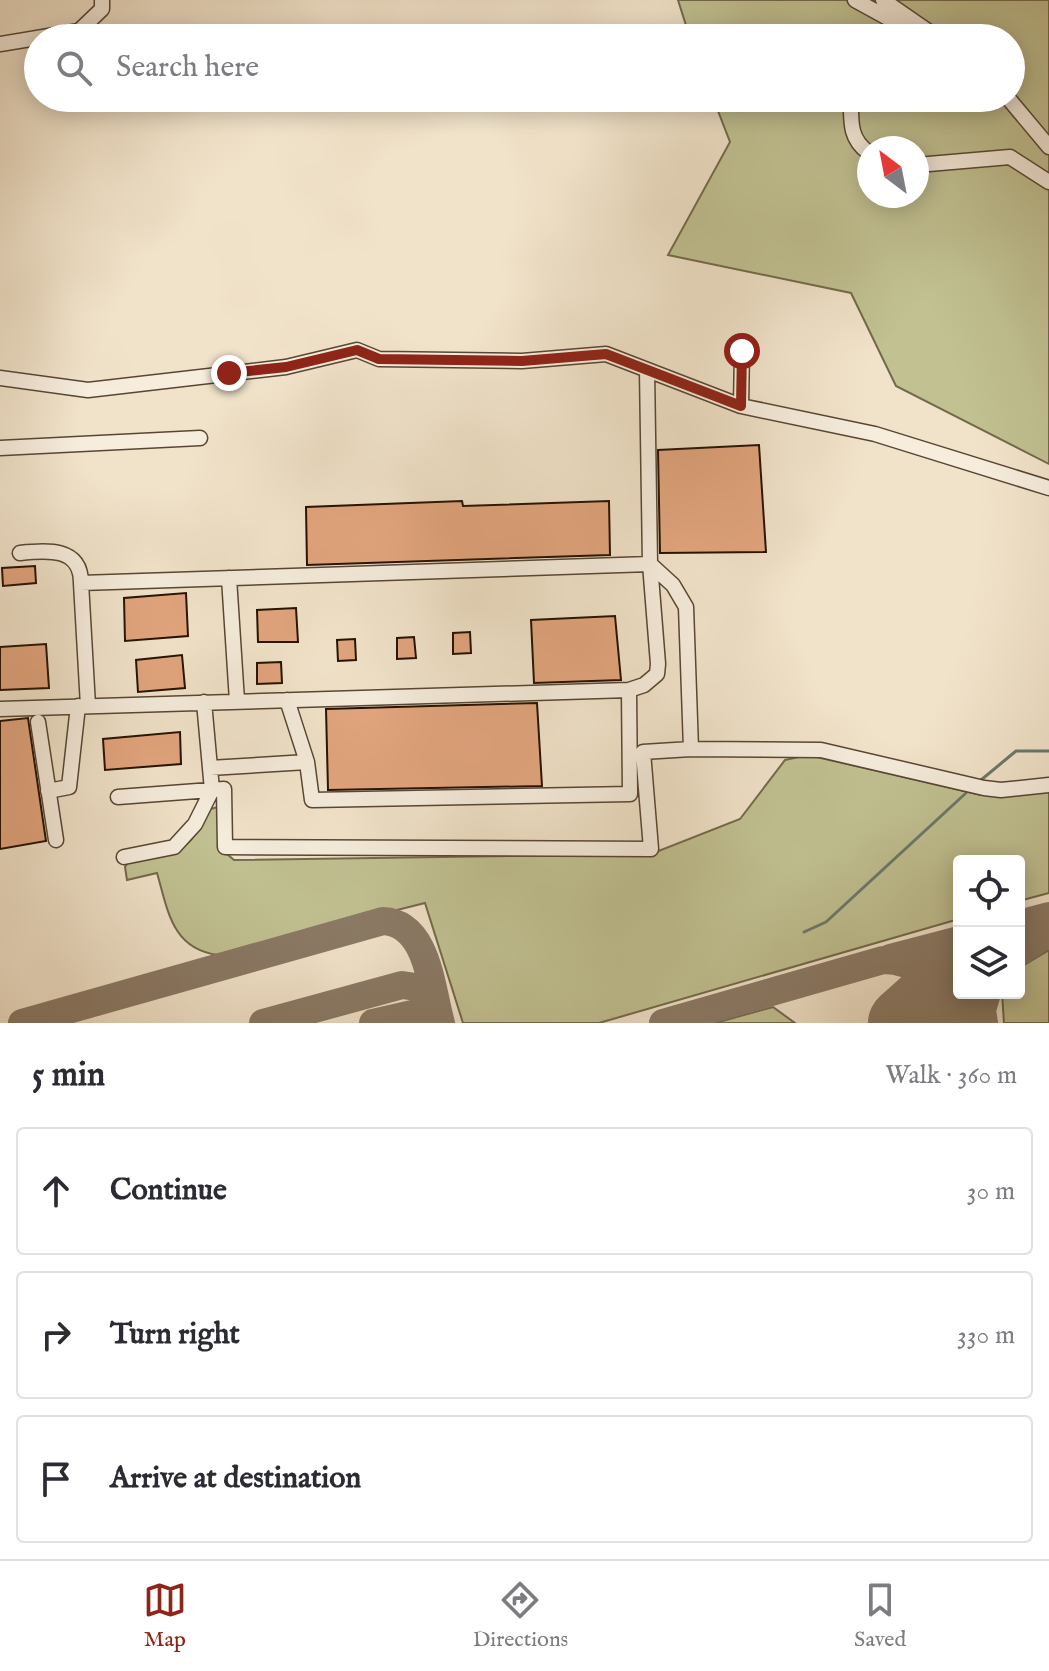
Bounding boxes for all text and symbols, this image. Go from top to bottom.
search box [24,24,1025,112]
icon: search [52,46,96,90]
text: Search here [116,49,259,87]
north arrow [857,136,929,208]
route start [724,333,760,369]
route end [211,355,247,391]
map controls [953,855,1025,999]
button: locate [953,855,1025,927]
button: layers [953,927,1025,999]
text: 5 min [32,1054,105,1097]
text: Walk · 360 m [885,1059,1017,1092]
icon: ahead [34,1169,78,1213]
text: Continue [110,1172,227,1210]
text: 30 m [967,1175,1015,1208]
icon: right [34,1313,78,1357]
text: Turn right [110,1316,240,1354]
text: 330 m [957,1319,1015,1352]
icon: arrive [34,1457,78,1501]
text: Arrive at destination [110,1460,361,1498]
tab: Map [143,1578,187,1654]
tab: Directions [473,1578,568,1654]
tab: Saved [854,1578,906,1654]

